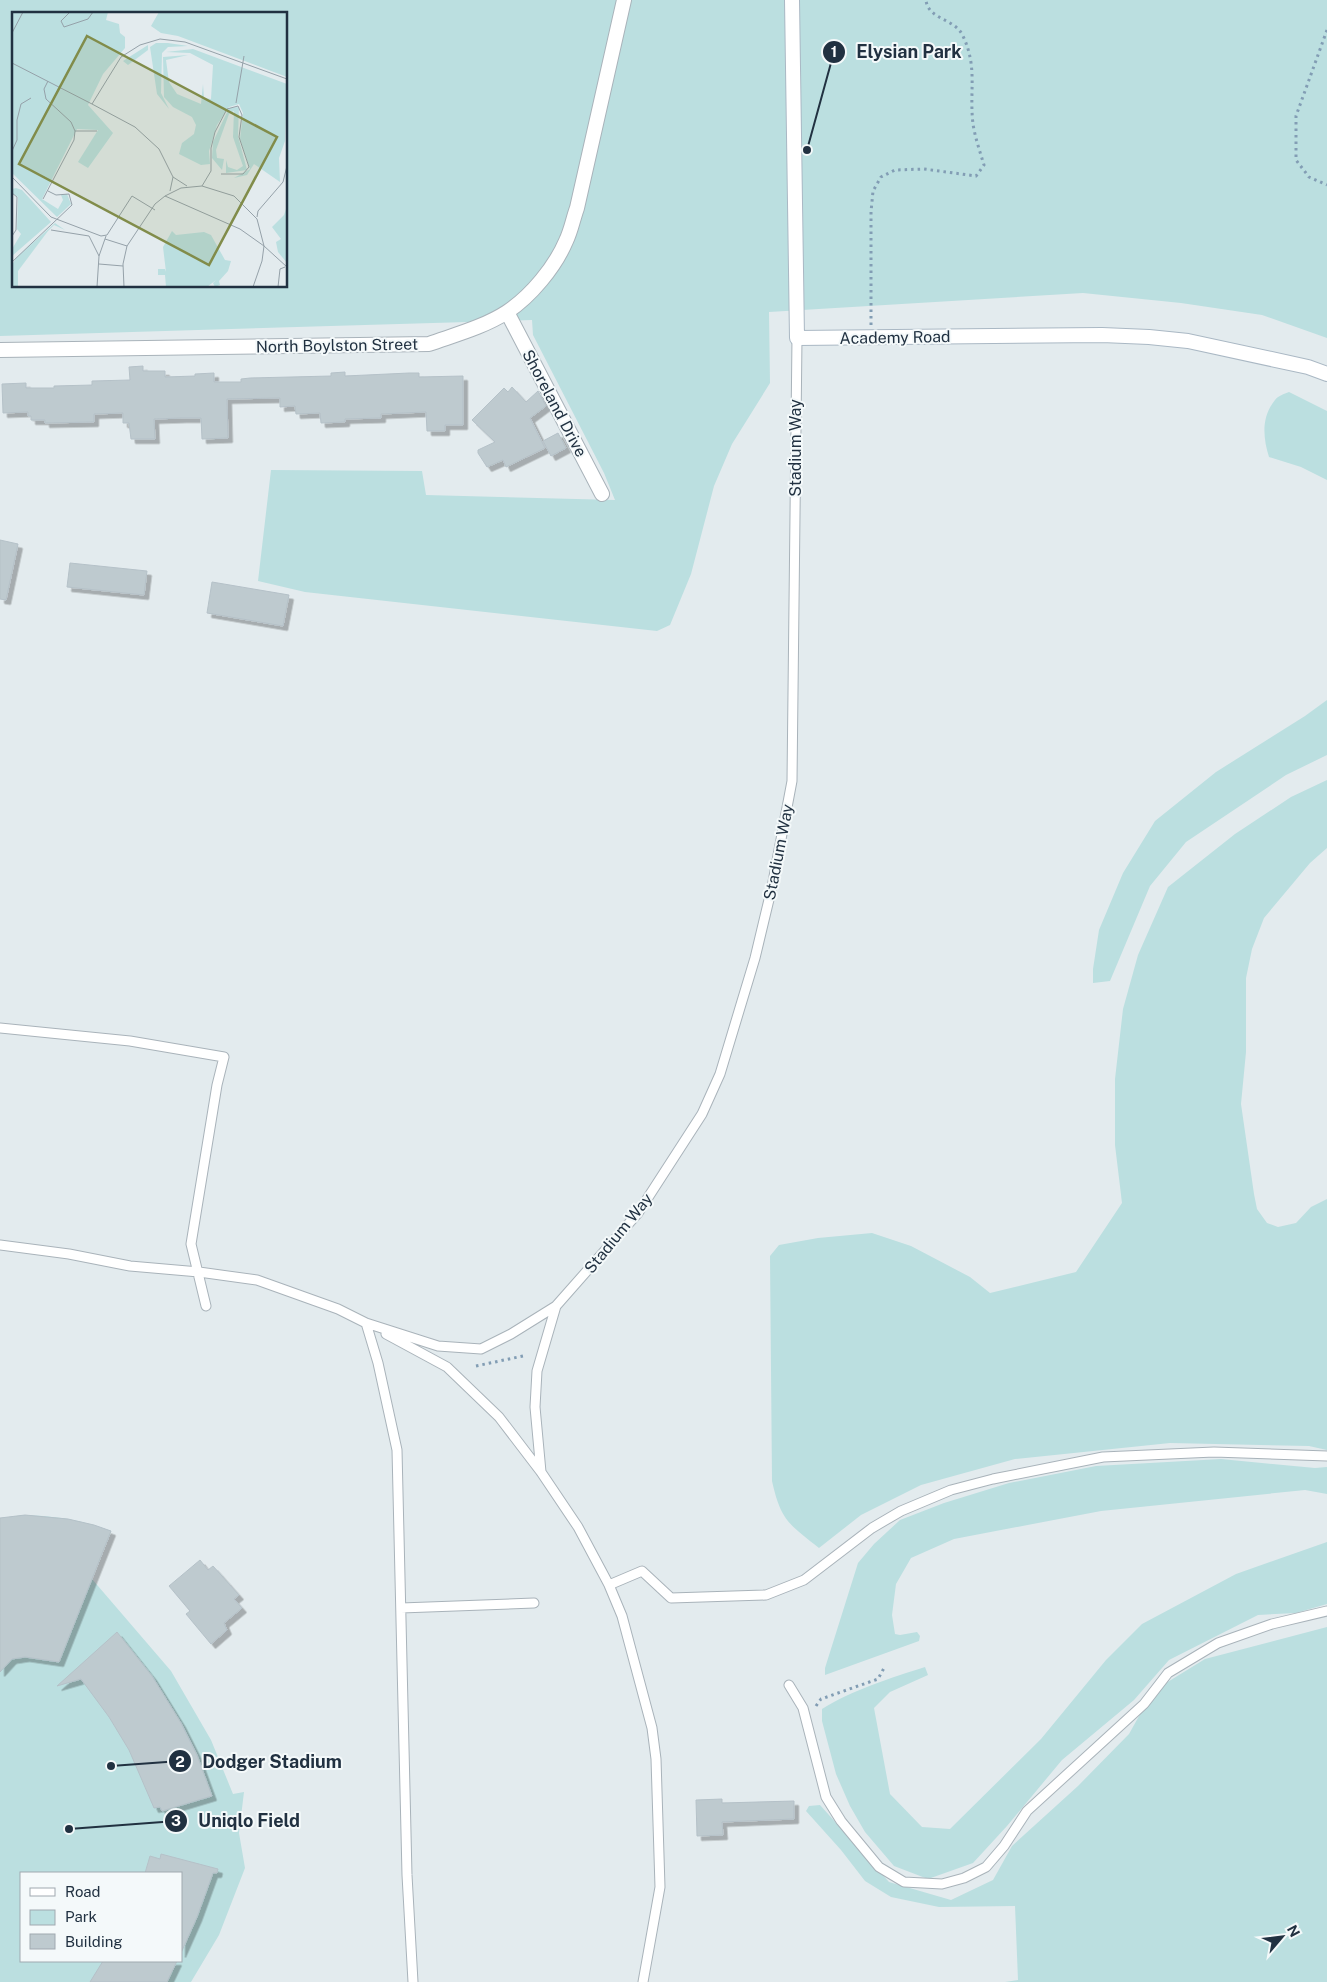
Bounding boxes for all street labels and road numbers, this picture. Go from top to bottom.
street label: Academy Road [839,327,951,348]
street label: North Boylston Street [256,335,418,356]
street label: Shoreland Drive [518,346,591,460]
street label: Stadium Way [786,399,805,497]
street label: Stadium Way [760,802,797,902]
street label: Stadium Way [580,1189,657,1277]

